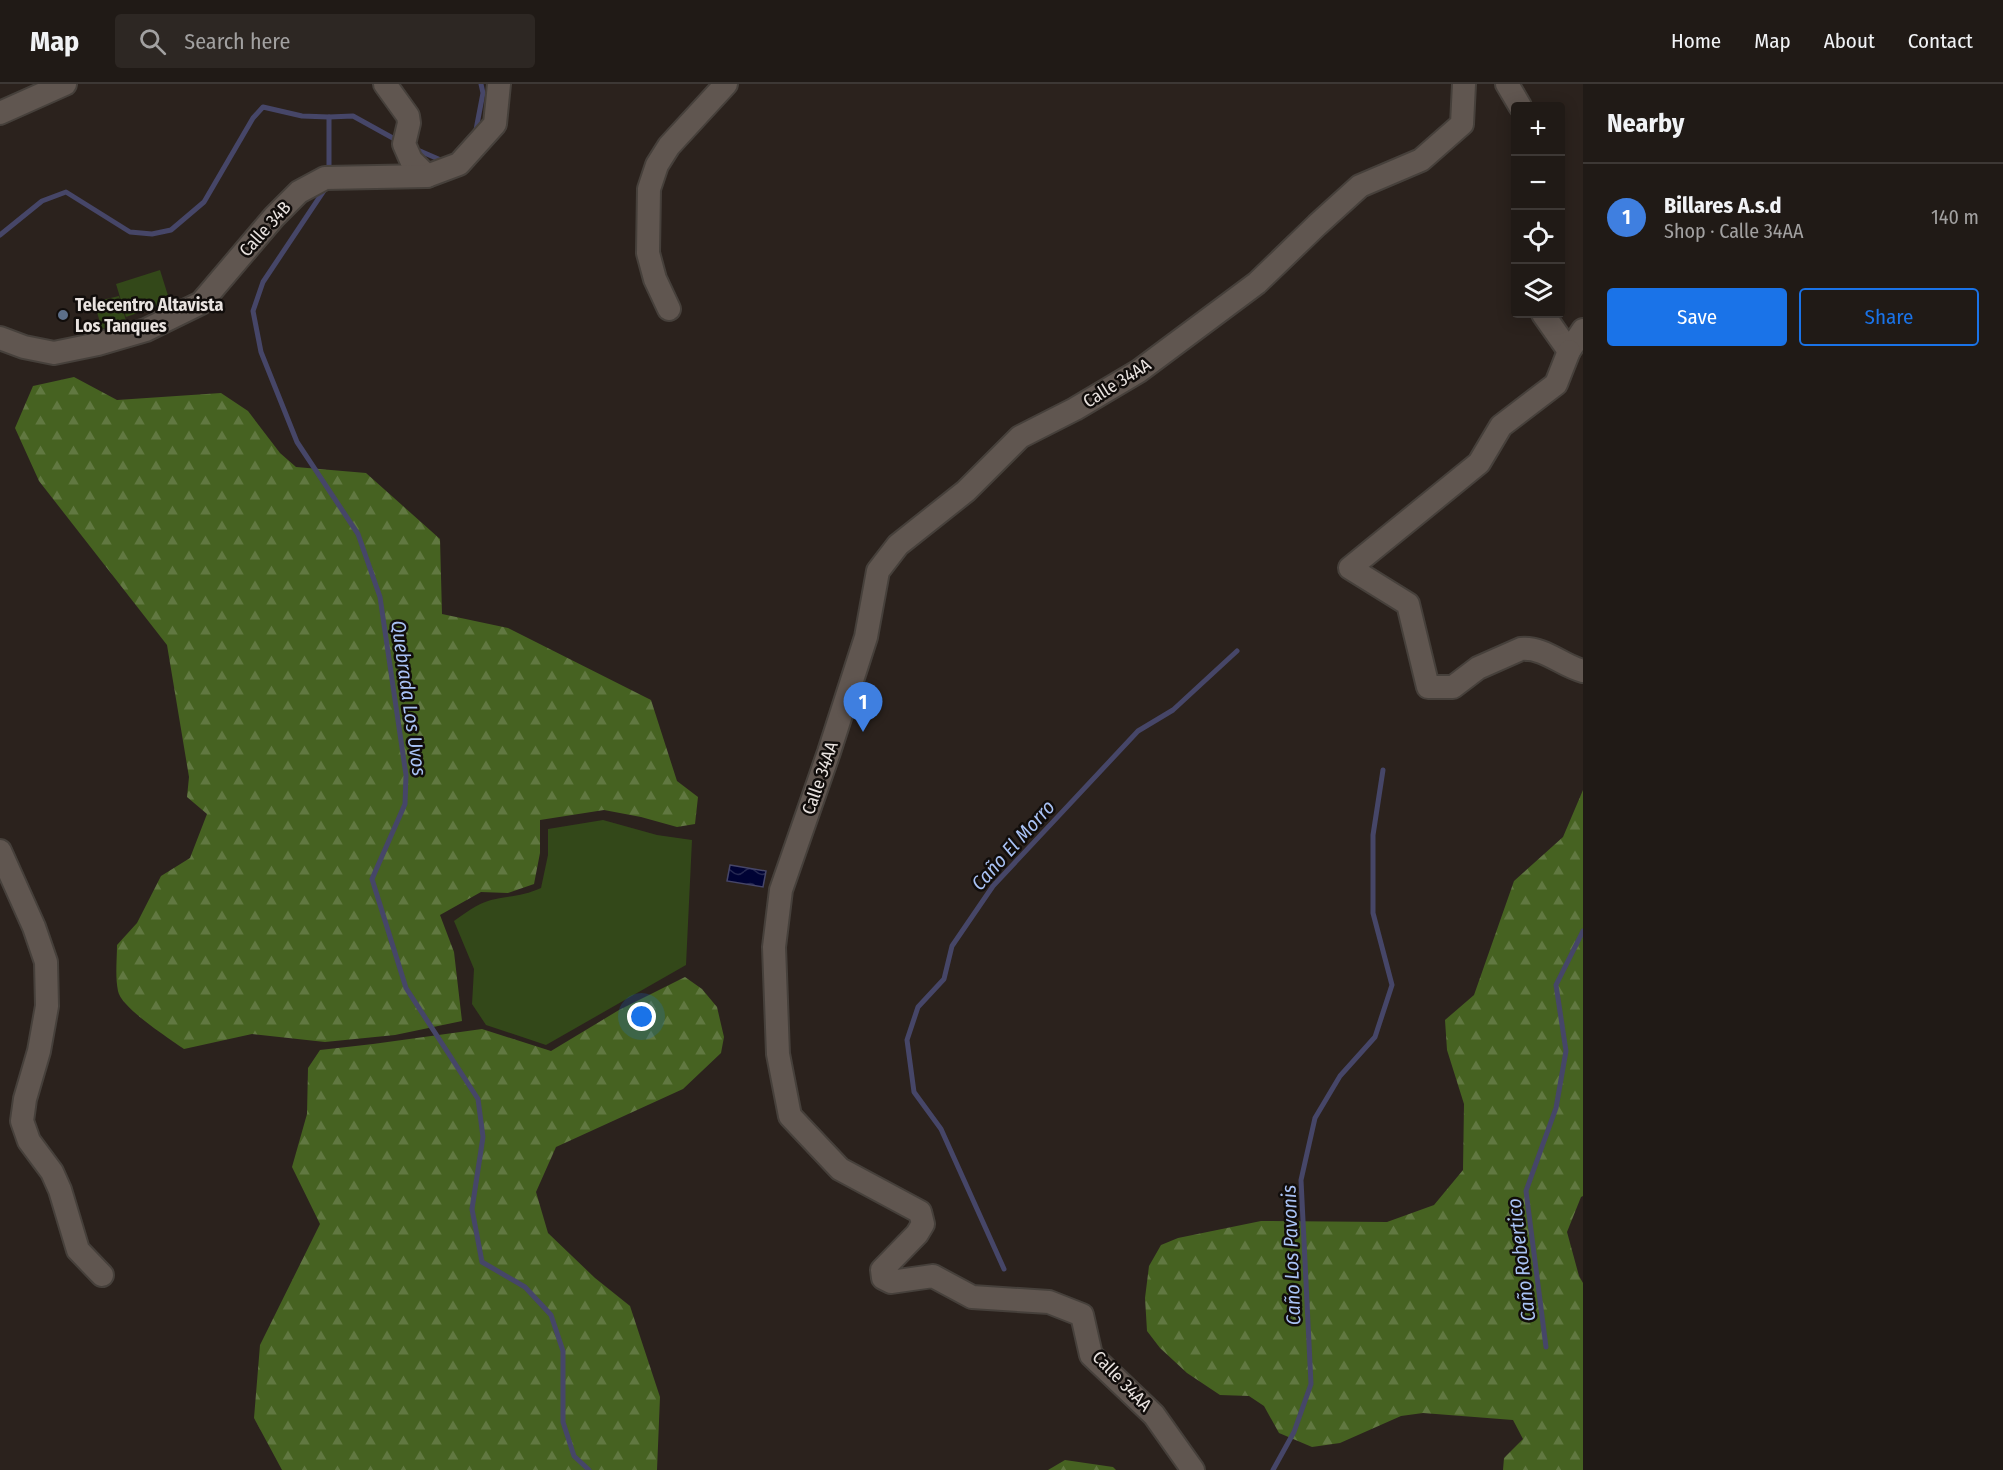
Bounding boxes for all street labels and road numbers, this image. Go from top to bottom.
street label: Calle 34B [234,197,296,261]
street label: Calle 34AA [1079,353,1155,412]
street label: Calle 34AA [797,738,843,817]
street label: Calle 34AA [1088,1346,1157,1416]

